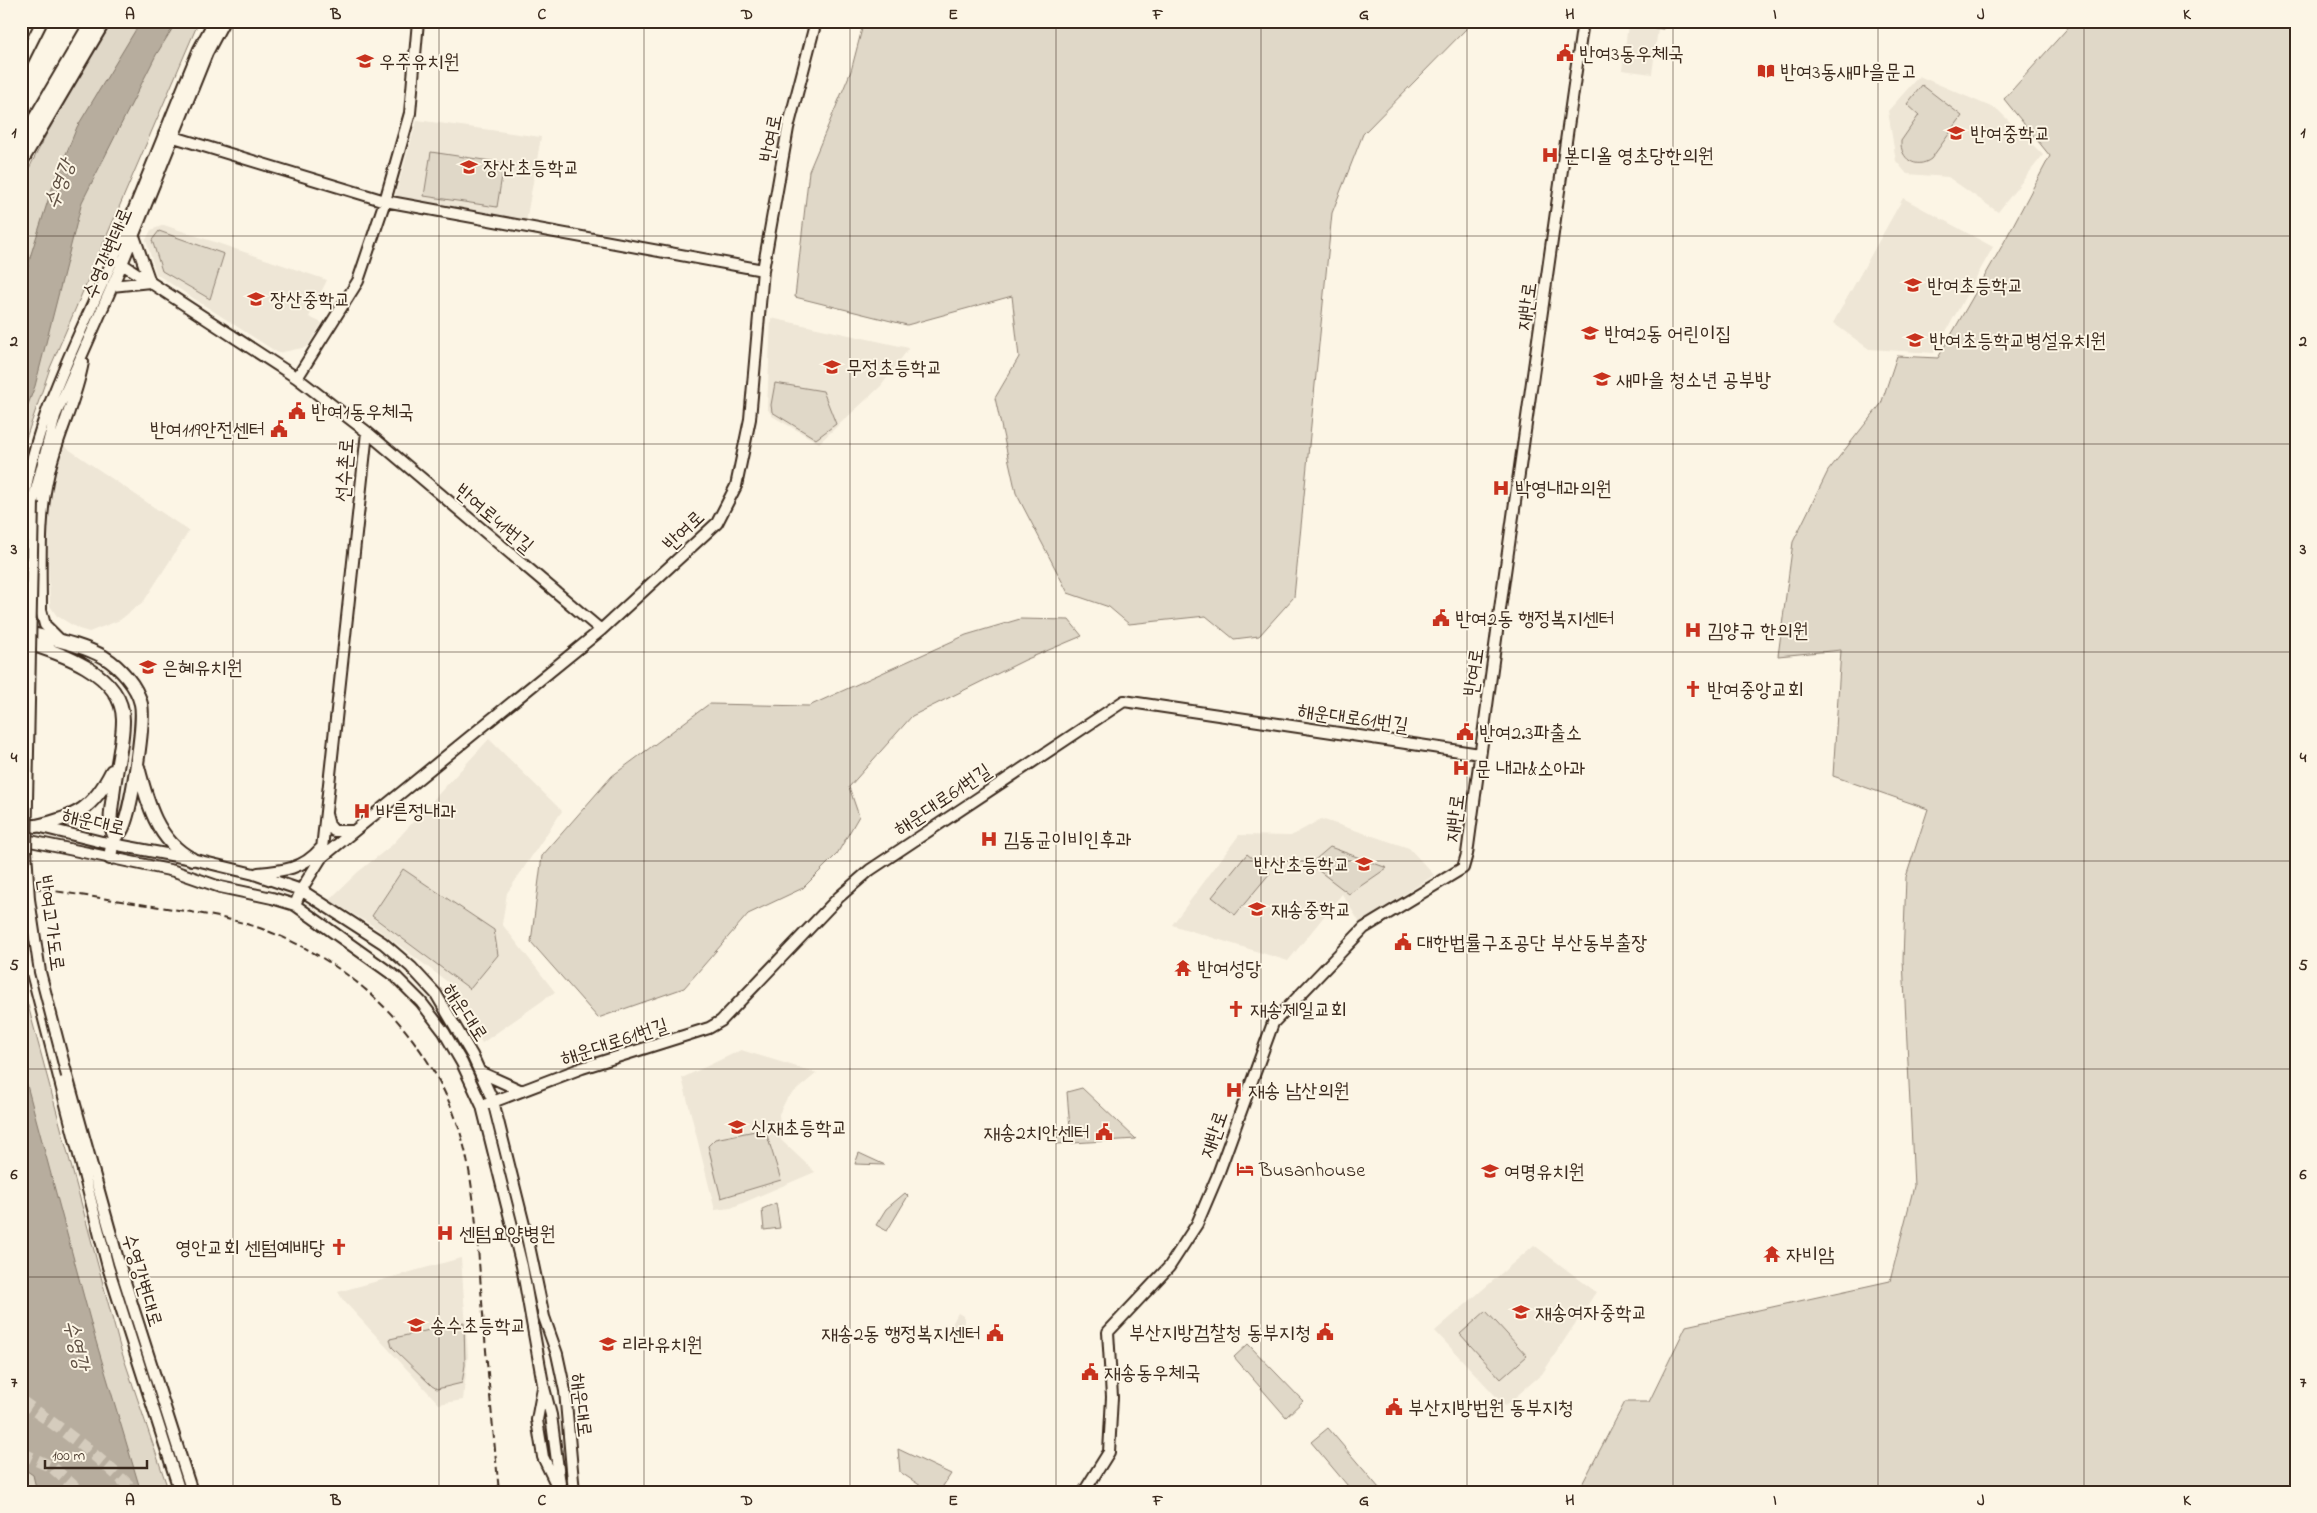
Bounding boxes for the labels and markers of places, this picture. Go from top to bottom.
place label: 반여3동우체국 [1579,41,1684,70]
public building icon: 반여3동우체국 [1555,43,1575,63]
place label: 우주유치원 [379,49,459,78]
school or university icon: 우주유치원 [355,51,375,71]
place label: 반여3동새마을문고 [1780,59,1917,88]
library icon: 반여3동새마을문고 [1756,61,1776,81]
place label: 반여중학교 [1970,121,2050,150]
school or university icon: 반여중학교 [1946,123,1966,143]
place label: 본디올 영초당한의원 [1564,143,1714,172]
hospital icon: 본디올 영초당한의원 [1540,145,1560,165]
place label: 장산초등학교 [483,155,580,184]
school or university icon: 장산초등학교 [459,157,479,177]
place label: 반여초등학교 [1927,273,2024,302]
school or university icon: 반여초등학교 [1903,275,1923,295]
place label: 장산중학교 [270,287,350,316]
school or university icon: 장산중학교 [246,289,266,309]
place label: 반여2동 어린이집 [1604,321,1732,350]
school or university icon: 반여2동 어린이집 [1580,323,1600,343]
place label: 반여초등학교병설유치원 [1929,328,2106,357]
school or university icon: 반여초등학교병설유치원 [1905,330,1925,350]
place label: 무정초등학교 [846,355,943,384]
school or university icon: 무정초등학교 [822,357,842,377]
place label: 새마을 청소년 공부방 [1616,367,1771,396]
school or university icon: 새마을 청소년 공부방 [1592,369,1612,389]
place label: 반여1동우체국 [311,399,414,428]
public building icon: 반여1동우체국 [287,401,307,421]
place label: 반여119안전센터 [150,417,265,446]
public building icon: 반여119안전센터 [269,419,289,439]
place label: 박영내과의원 [1515,476,1612,505]
hospital icon: 박영내과의원 [1491,478,1511,498]
place label: 반여2동 행정복지센터 [1455,606,1615,635]
public building icon: 반여2동 행정복지센터 [1431,608,1451,628]
place label: 김양규 한의원 [1707,618,1809,647]
hospital icon: 김양규 한의원 [1683,620,1703,640]
place label: 은혜유치원 [162,655,242,684]
school or university icon: 은혜유치원 [138,657,158,677]
place label: 반여중앙교회 [1707,677,1804,706]
church icon: 반여중앙교회 [1683,679,1703,699]
place label: 반여2.3파출소 [1479,720,1582,749]
public building icon: 반여2.3파출소 [1455,722,1475,742]
place label: 문 내과&소아과 [1475,756,1586,785]
hospital icon: 문 내과&소아과 [1451,758,1471,778]
place label: 바른정내과 [376,799,456,828]
hospital icon: 바른정내과 [352,801,372,821]
place label: 김동균이비인후과 [1003,827,1132,856]
hospital icon: 김동균이비인후과 [979,829,999,849]
place label: 반산초등학교 [1253,852,1350,881]
school or university icon: 반산초등학교 [1354,854,1374,874]
place label: 재송중학교 [1271,897,1351,926]
school or university icon: 재송중학교 [1247,899,1267,919]
place label: 대한법률구조공단 부산동부출장 [1417,930,1647,959]
public building icon: 대한법률구조공단 부산동부출장 [1393,932,1413,952]
place label: 반여성당 [1197,956,1261,985]
temple icon: 반여성당 [1173,958,1193,978]
place label: 재송제일교회 [1250,997,1347,1026]
church icon: 재송제일교회 [1226,999,1246,1019]
place label: 재송 남산의원 [1248,1078,1350,1107]
hospital icon: 재송 남산의원 [1224,1080,1244,1100]
place label: 신재초등학교 [751,1115,848,1144]
school or university icon: 신재초등학교 [727,1117,747,1137]
place label: 재송2치안센터 [983,1120,1090,1149]
public building icon: 재송2치안센터 [1094,1122,1114,1142]
place label: Busanhouse [1258,1157,1365,1186]
hotel icon: Busanhouse [1235,1159,1255,1179]
place label: 여명유치원 [1504,1159,1584,1188]
school or university icon: 여명유치원 [1480,1161,1500,1181]
place label: 센텀요양병원 [459,1221,556,1250]
hospital icon: 센텀요양병원 [435,1223,455,1243]
place label: 영안교회 센텀예배당 [175,1235,325,1264]
church icon: 영안교회 센텀예배당 [329,1237,349,1257]
place label: 자비암 [1786,1242,1834,1271]
temple icon: 자비암 [1762,1244,1782,1264]
place label: 재송여자중학교 [1535,1300,1648,1329]
school or university icon: 재송여자중학교 [1511,1302,1531,1322]
place label: 송수초등학교 [430,1313,527,1342]
school or university icon: 송수초등학교 [406,1315,426,1335]
place label: 부산지방검찰청 동부지청 [1129,1320,1311,1349]
place label: 재송2동 행정복지센터 [821,1321,981,1350]
public building icon: 부산지방검찰청 동부지청 [1315,1322,1335,1342]
public building icon: 재송2동 행정복지센터 [985,1323,1005,1343]
place label: 리라유치원 [622,1332,702,1361]
school or university icon: 리라유치원 [598,1334,618,1354]
place label: 재송동우체국 [1104,1360,1201,1389]
public building icon: 재송동우체국 [1080,1362,1100,1382]
place label: 부산지방법원 동부지청 [1408,1395,1574,1424]
public building icon: 부산지방법원 동부지청 [1384,1397,1404,1417]

